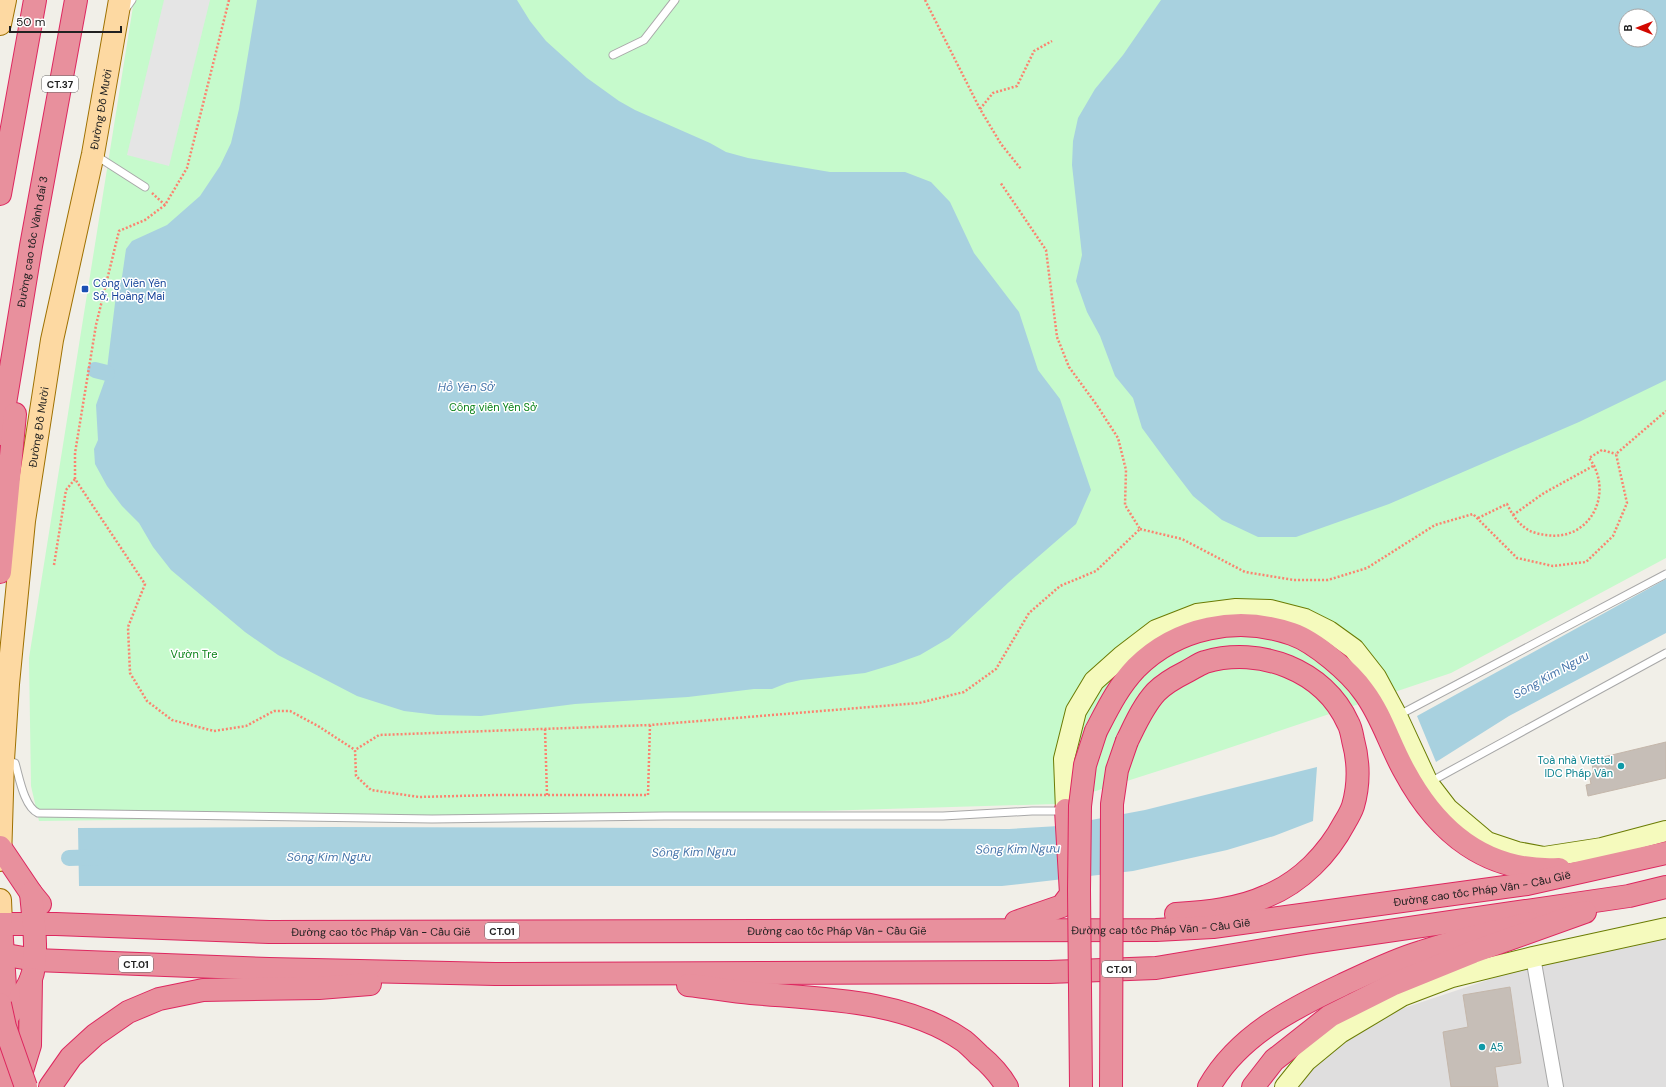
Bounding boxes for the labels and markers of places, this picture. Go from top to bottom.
place label: Công Viên Yên Sở, Hoàng Mai [93,276,166,303]
marker: Công Viên Yên Sở, Hoàng Mai [80,284,90,294]
place label: Toà nhà Viettel IDC Pháp Vân [1538,753,1613,780]
marker: Toà nhà Viettel IDC Pháp Vân [1616,761,1626,771]
place label: A5 [1490,1040,1504,1054]
marker: A5 [1477,1042,1487,1052]

